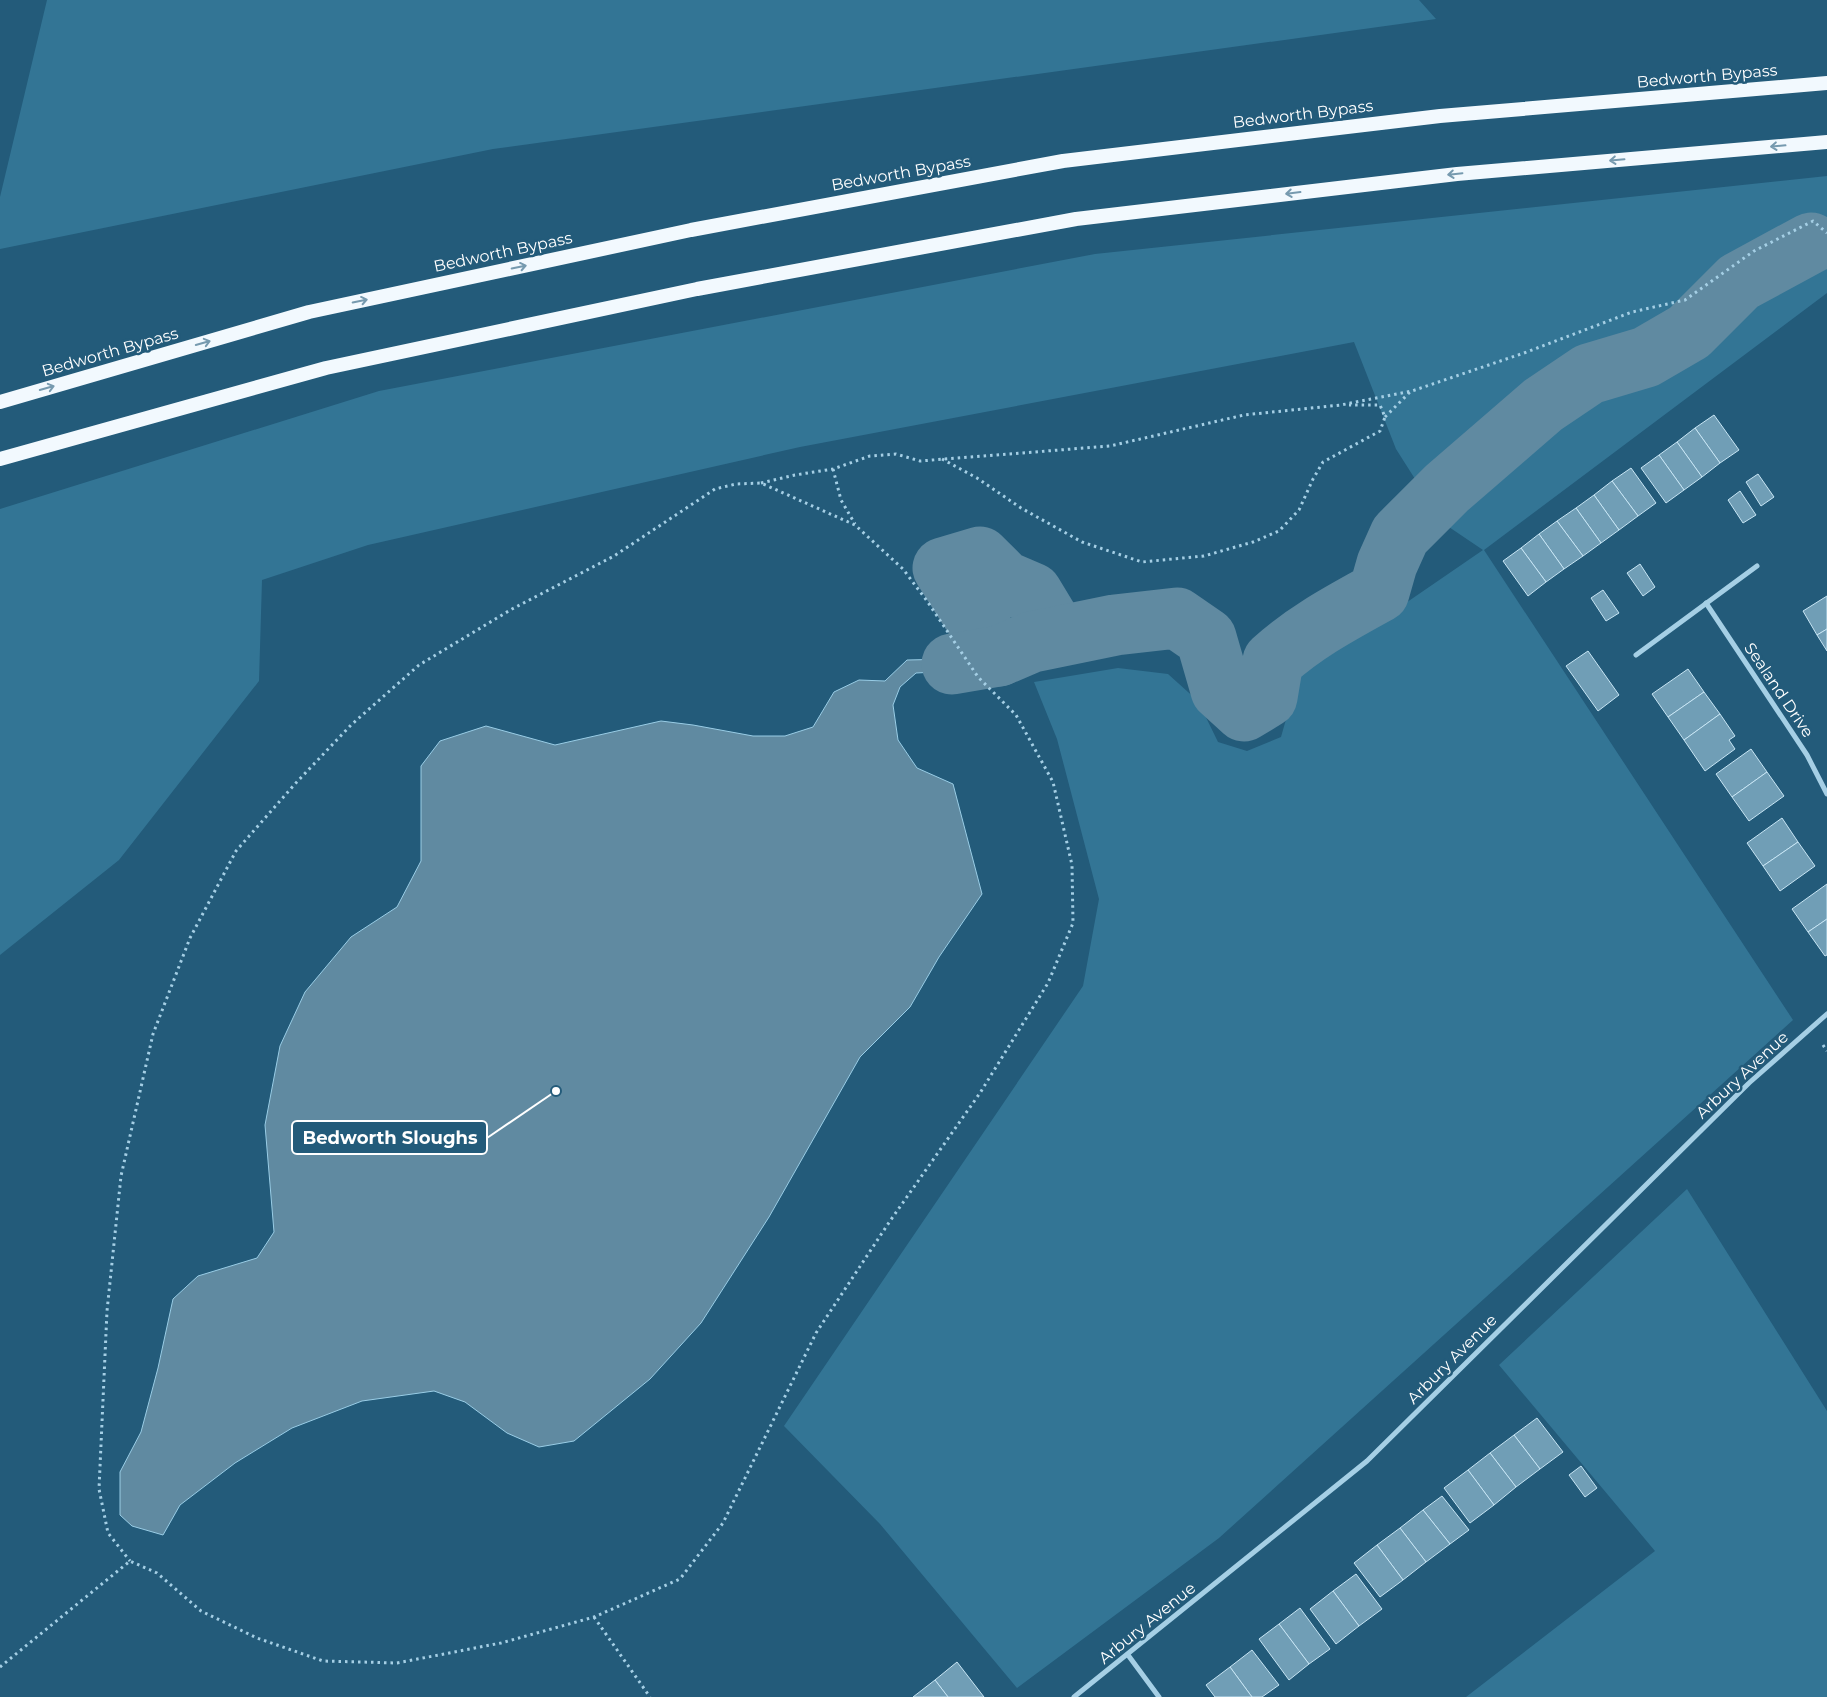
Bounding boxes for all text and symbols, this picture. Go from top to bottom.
street label: Bedworth Bypass [1636,60,1778,92]
street label: Bedworth Bypass [1232,96,1374,132]
one-way arrow [1771,141,1787,151]
street label: Bedworth Bypass [830,151,972,195]
one-way arrow [1609,155,1625,165]
one-way arrow [1447,169,1463,179]
one-way arrow [1286,188,1302,198]
street label: Bedworth Bypass [432,228,574,276]
one-way arrow [510,262,526,271]
one-way arrow [351,296,367,305]
street label: Bedworth Bypass [40,323,181,381]
one-way arrow [194,337,210,347]
one-way arrow [38,383,54,393]
street label: Sealand Drive [1740,639,1818,741]
street label: Arbury Avenue [1692,1027,1792,1123]
callout: Bedworth Sloughs [292,1121,487,1154]
text: Bedworth Sloughs [302,1127,478,1149]
street label: Arbury Avenue [1403,1310,1501,1408]
street label: Arbury Avenue [1095,1578,1199,1668]

